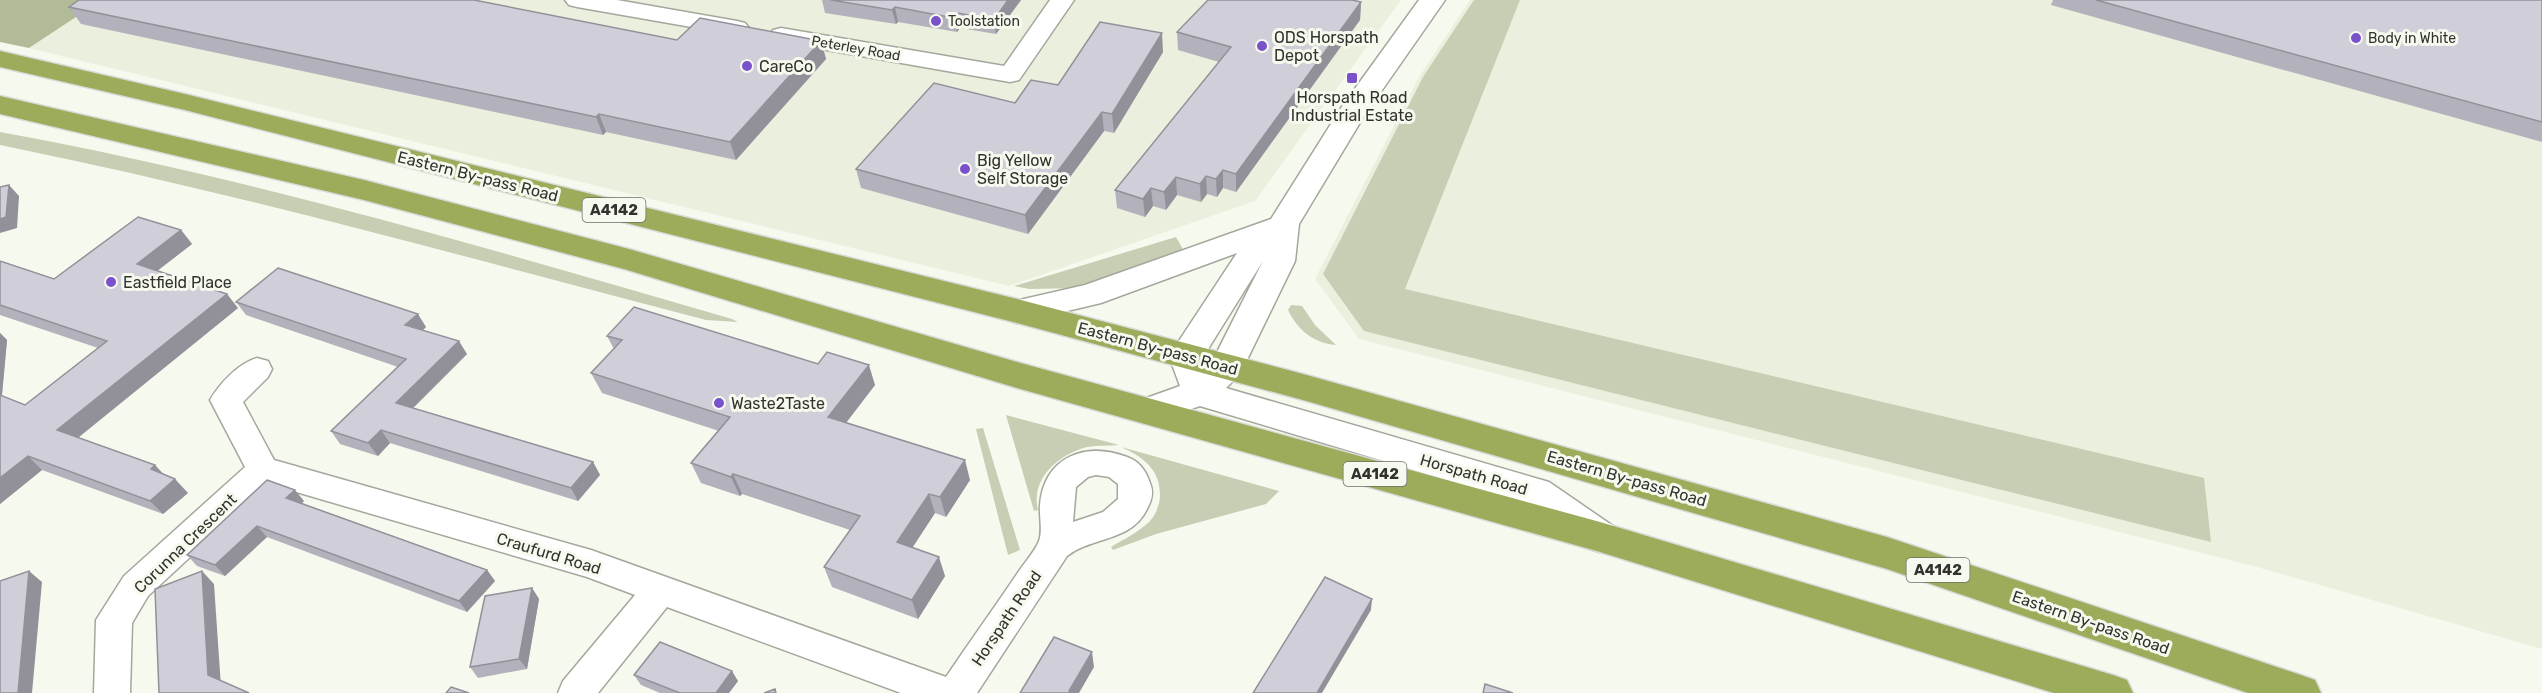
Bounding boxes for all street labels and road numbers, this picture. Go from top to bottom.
street label: Peterley Road [810,32,902,65]
street label: Eastern By-pass Road [396,147,560,206]
road number: A4142 [582,198,646,222]
street label: Eastern By-pass Road [1076,318,1240,379]
street label: Eastern By-pass Road [1545,447,1709,510]
street label: Horspath Road [1418,450,1530,499]
road number: A4142 [1344,462,1406,486]
street label: Corunna Crescent [130,490,241,597]
street label: Craufurd Road [494,529,603,578]
road number: A4142 [1906,558,1970,582]
street label: Horspath Road [968,567,1045,670]
street label: Eastern By-pass Road [2010,587,2172,658]

